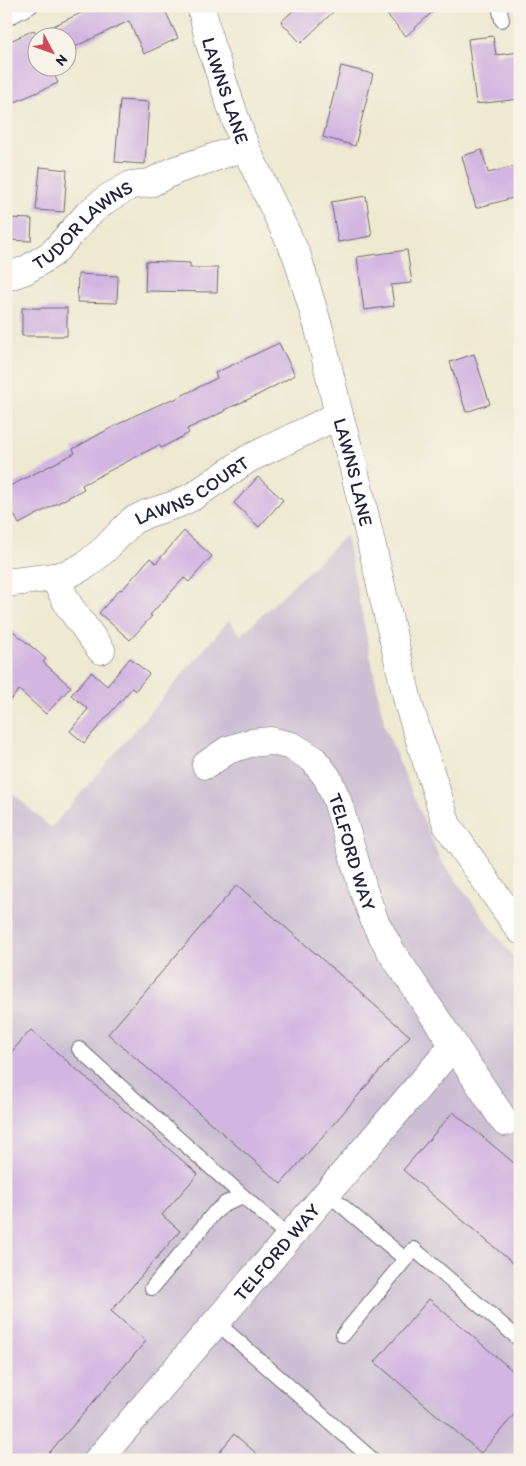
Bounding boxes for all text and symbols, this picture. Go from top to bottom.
north arrow [28,28,78,78]
street label: LAWNS LANE [197,35,254,147]
text: N [52,51,71,69]
street label: TUDOR LAWNS [28,176,137,275]
street label: LAWNS LANE [328,415,378,529]
street label: LAWNS COURT [131,451,254,530]
street label: TELFORD WAY [323,790,381,914]
street label: TELFORD WAY [229,1199,325,1306]

